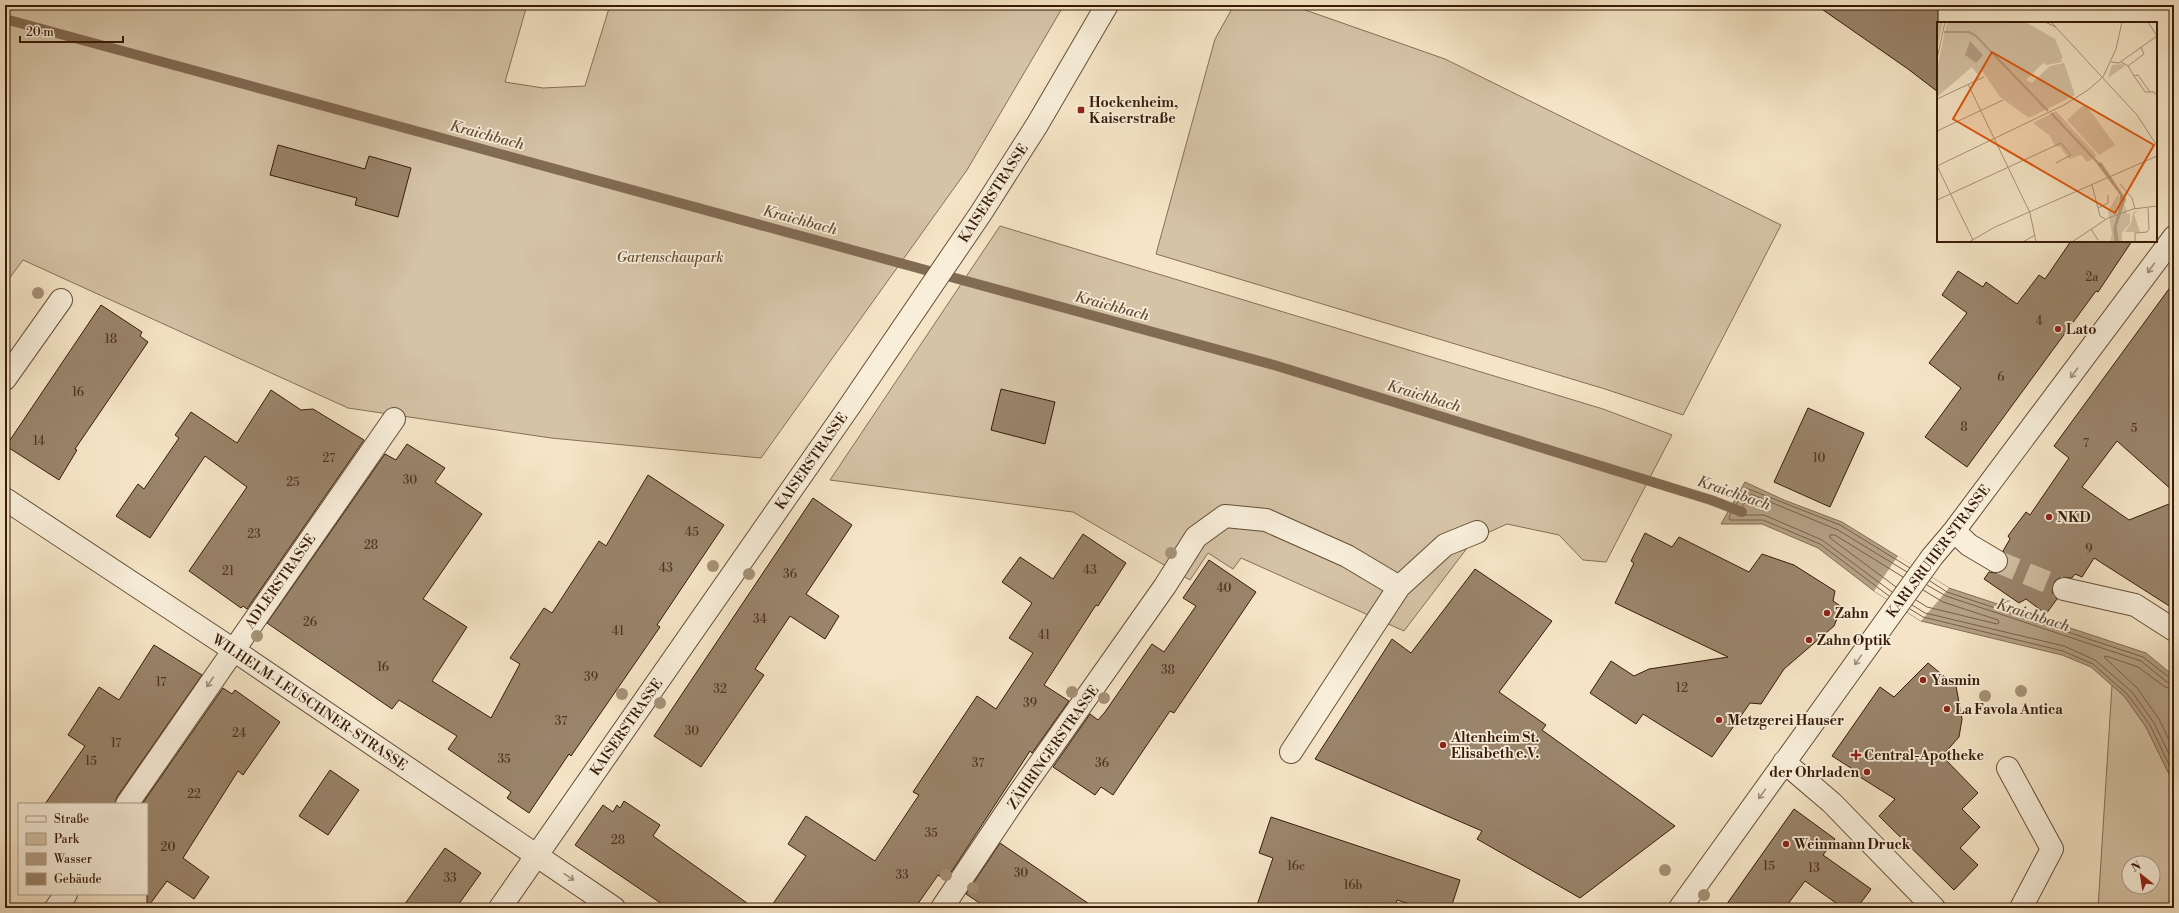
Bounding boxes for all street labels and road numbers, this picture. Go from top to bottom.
street label: KAISERSTRASSE [955,141,1033,246]
street label: KAISERSTRASSE [772,409,852,514]
street label: KARLSRUHER STRASSE [1883,481,1995,622]
street label: ADLERSTRASSE [241,531,320,633]
street label: WILHELM-LEUSCHNER-STRASSE [208,630,410,775]
street label: KAISERSTRASSE [587,675,667,780]
street label: ZÄHRINGERSTRASSE [1003,681,1103,813]

